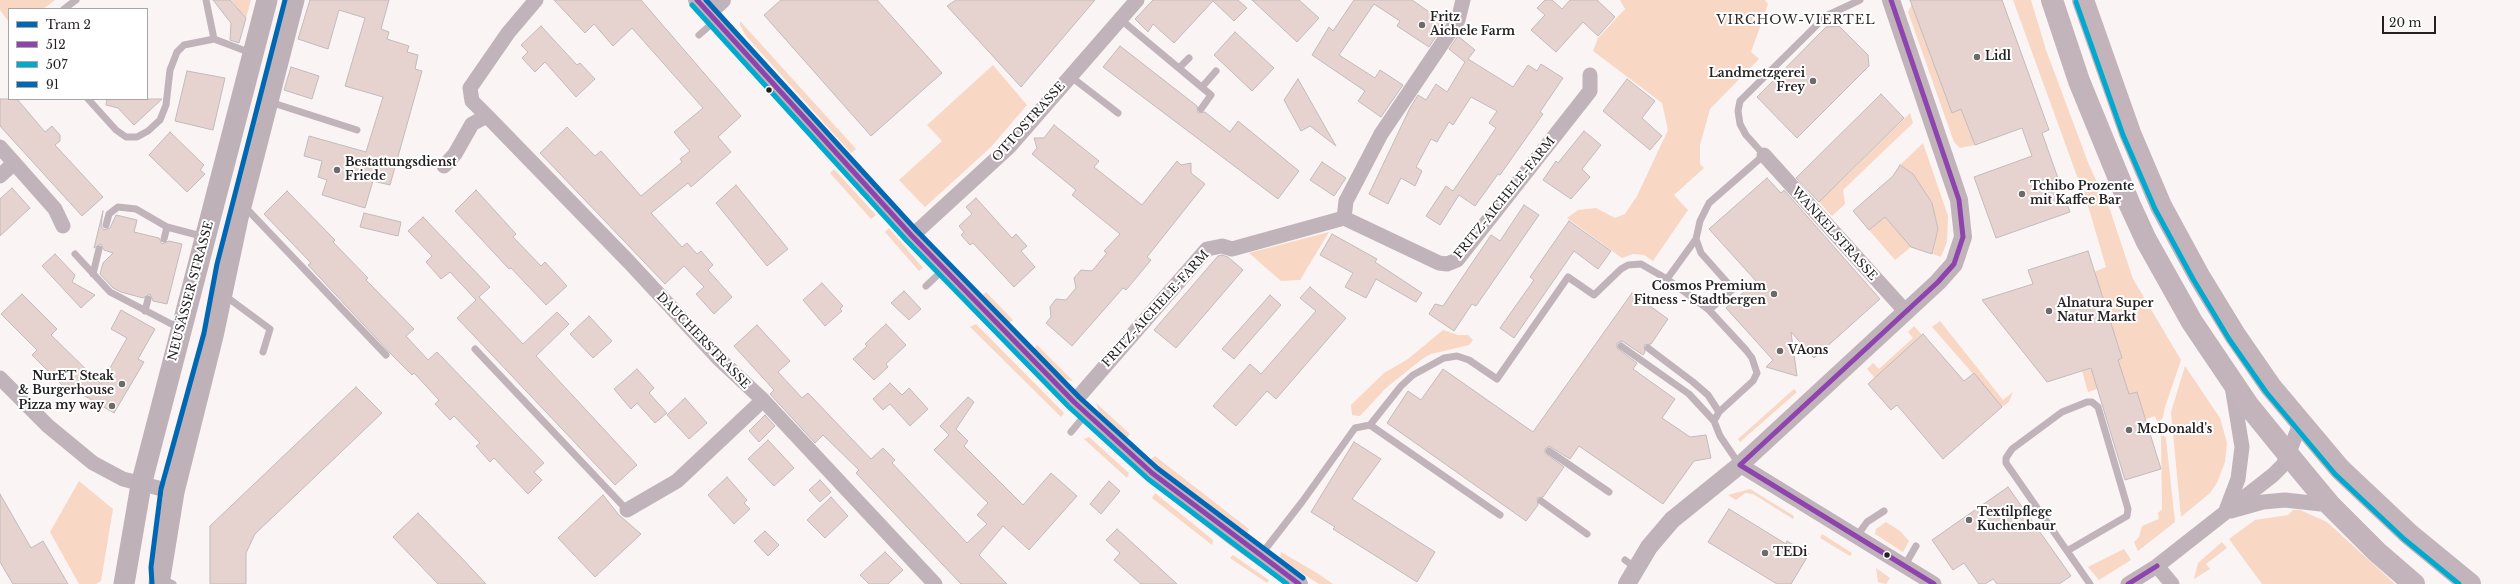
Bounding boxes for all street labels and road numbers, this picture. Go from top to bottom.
street label: OTTOSTRASSE [990,79,1068,165]
street label: FRITZ-AICHELE-FARM [1452,134,1558,262]
street label: WANKELSTRASSE [1788,184,1880,284]
street label: NEUSÄSSER STRASSE [165,220,217,362]
street label: FRITZ-AICHELE-FARM [1100,248,1212,370]
street label: DAUCHERSTRASSE [653,290,753,392]

